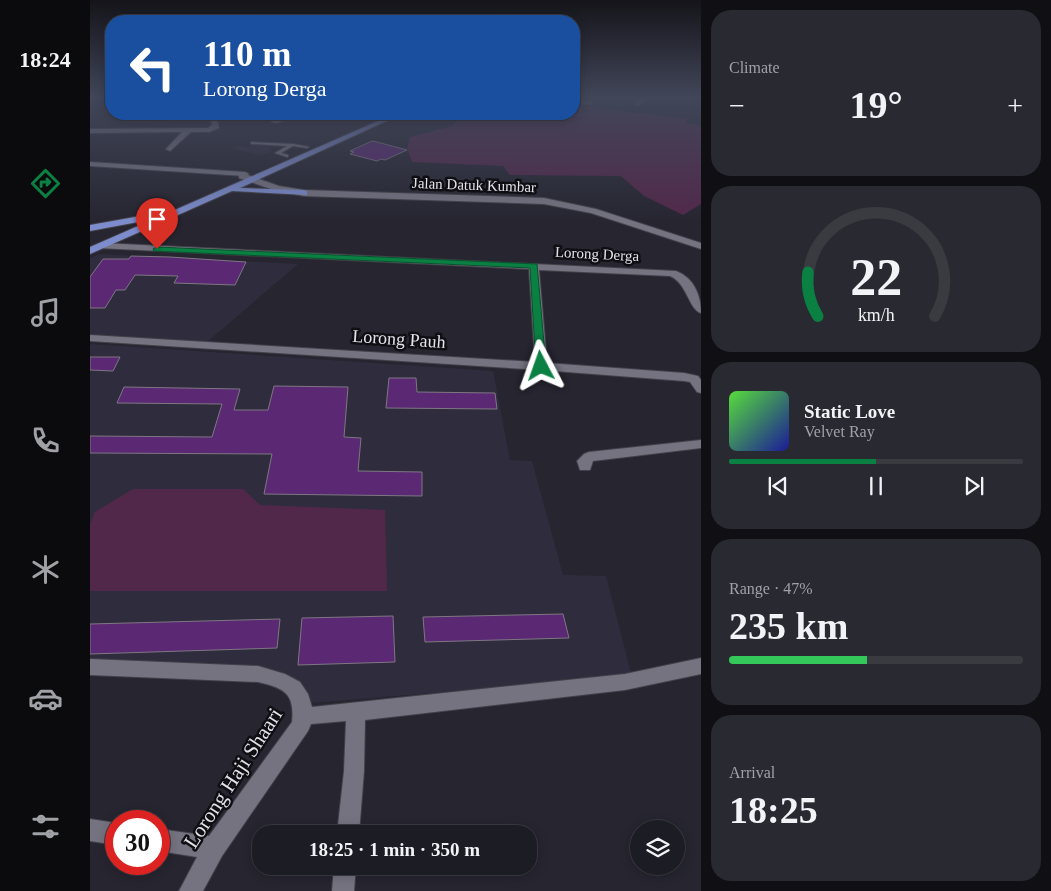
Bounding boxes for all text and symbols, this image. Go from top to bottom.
icon: left [120,35,185,100]
text: 110 m [203,35,291,74]
text: 18:24 [19,47,71,72]
text: Climate [729,59,780,76]
text: Lorong Derga [203,76,327,101]
text: 19° [849,84,903,126]
text: − [729,90,745,121]
text: + [1007,90,1023,121]
icon: directions [28,166,63,201]
street label: Jalan Datuk Kumbar [412,175,536,195]
pin [136,198,178,249]
icon: arrive [143,205,171,233]
street label: Lorong Derga [554,244,640,264]
text: 22 [850,249,902,306]
icon: music [28,295,63,330]
text: km/h [858,305,894,325]
street label: Lorong Pauh [352,326,446,352]
position arrow [514,339,566,391]
text: Static Love [804,401,895,422]
icon: phone [28,423,63,458]
text: Velvet Ray [804,423,875,440]
icon: previous [764,472,792,500]
icon: pause [862,472,890,500]
icon: next [960,472,988,500]
icon: climate [28,552,63,587]
text: Range · 47% [729,580,813,597]
text: 235 km [729,605,848,647]
icon: car [28,681,63,716]
street label: Lorong Haji Shaari [179,703,287,853]
text: Arrival [729,764,775,781]
text: 18:25 [729,789,818,831]
icon: filters [28,809,63,844]
speed limit sign: 30 [105,810,170,875]
map controls [630,820,685,875]
button: layers [630,820,685,875]
text: 18:25 · 1 min · 350 m [309,839,480,860]

